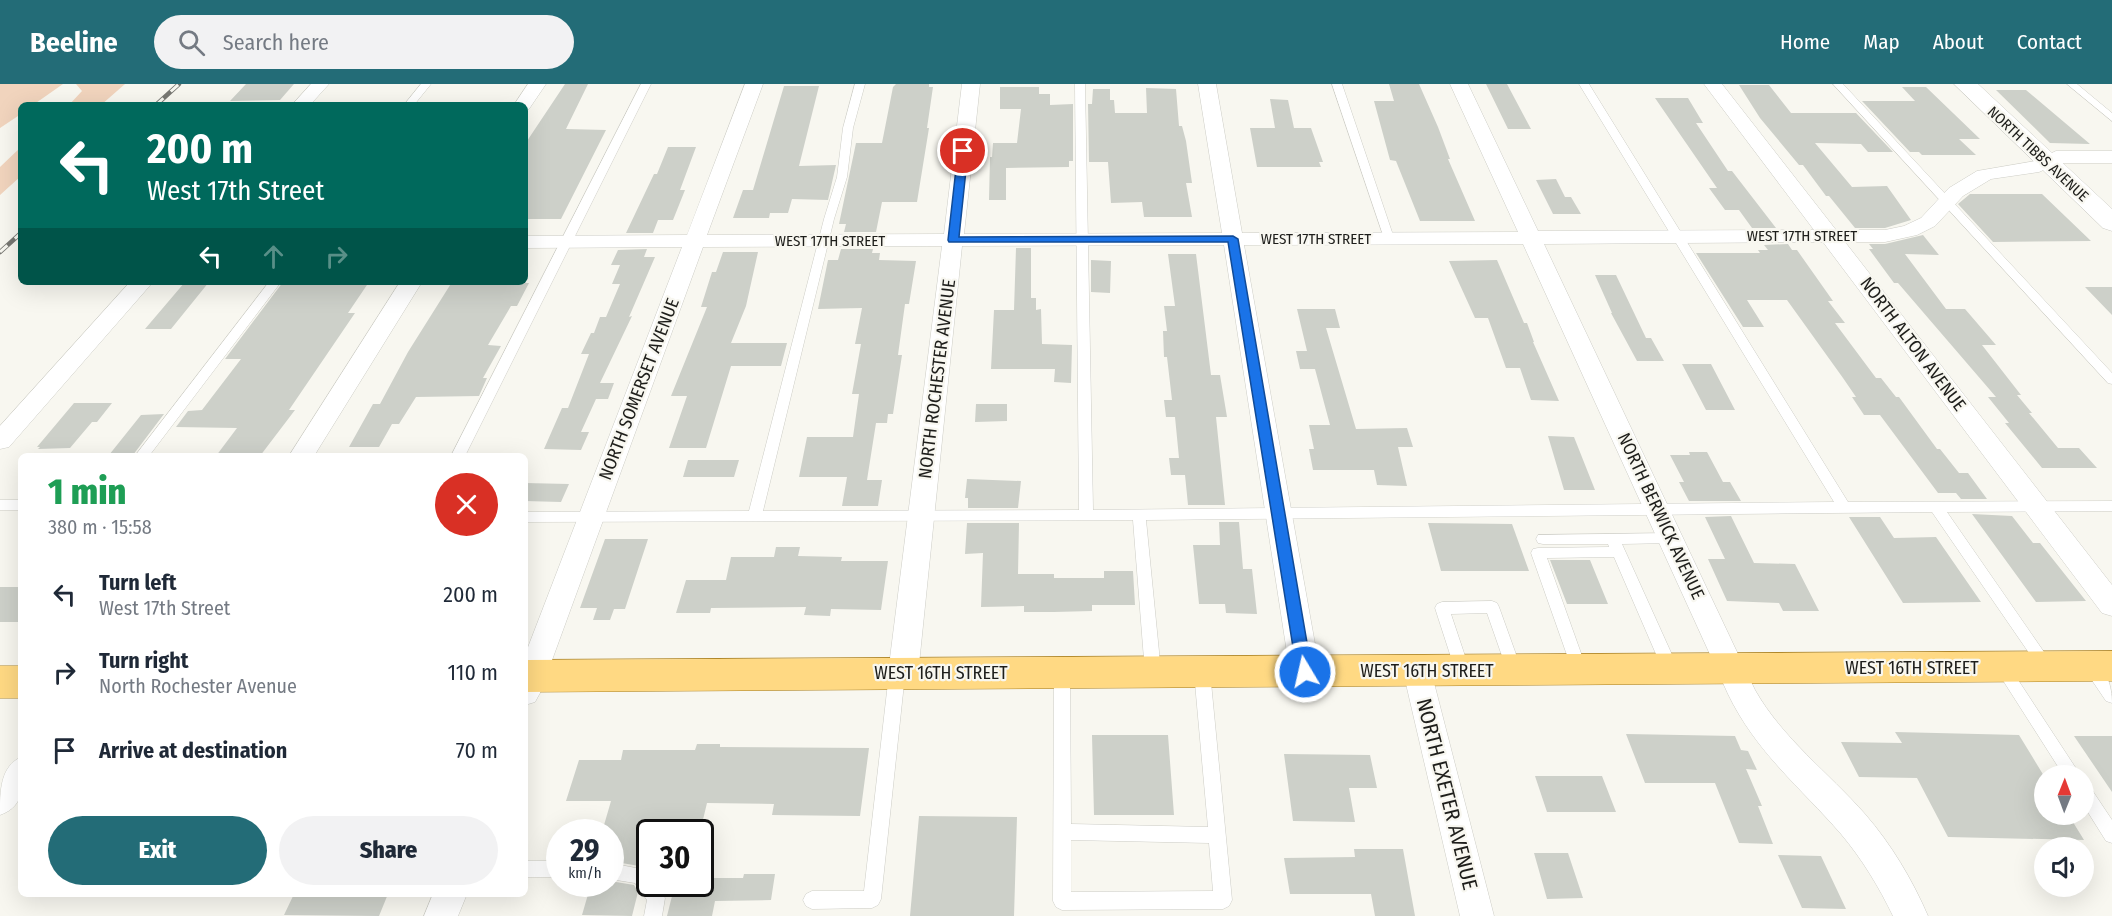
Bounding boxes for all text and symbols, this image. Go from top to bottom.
search box [154,15,574,69]
text: Beeline [30,26,118,59]
icon: search [175,26,208,59]
text: Search here [223,29,329,56]
text: Home [1780,29,1830,55]
text: Map [1863,29,1900,55]
text: About [1933,29,1984,55]
text: Contact [2017,29,2082,55]
street label: NORTH TIBBS AVENUE [1984,103,2092,205]
text: 200 m [147,124,253,174]
pin [937,125,988,176]
icon: left [48,126,126,204]
icon: arrive [946,134,979,167]
text: West 17th Street [147,175,324,207]
street label: WEST 17TH STREET [1747,227,1857,245]
street label: WEST 17TH STREET [1261,230,1371,248]
street label: WEST 17TH STREET [775,232,885,250]
icon: left [194,240,227,273]
icon: ahead [257,240,290,273]
icon: right [320,240,353,273]
street label: NORTH ALTON AVENUE [1855,273,1971,415]
street label: NORTH ROCHESTER AVENUE [914,278,960,480]
street label: NORTH SOMERSET AVENUE [594,295,684,483]
street label: NORTH BERWICK AVENUE [1613,429,1709,603]
text: 1 min [48,470,126,514]
button: close [435,473,498,536]
text: 380 m · 15:58 [48,515,152,539]
text: Turn left [99,569,177,596]
icon: left [48,578,81,611]
text: 200 m [443,581,498,608]
text: West 17th Street [99,596,230,620]
position arrow [1273,640,1337,704]
text: Turn right [99,647,188,674]
icon: right [48,656,81,689]
street label: WEST 16TH STREET [1845,657,1979,679]
text: 110 m [448,659,498,686]
street label: WEST 16TH STREET [1360,660,1494,682]
street label: WEST 16TH STREET [874,662,1008,684]
text: North Rochester Avenue [99,674,297,698]
street label: NORTH EXETER AVENUE [1411,696,1483,893]
icon: arrive [48,734,81,767]
text: Arrive at destination [99,737,287,764]
text: 70 m [456,737,498,764]
north arrow [2034,765,2094,825]
map controls [2034,765,2094,897]
button: Exit [48,816,267,885]
button: Share [279,816,498,885]
speed limit sign: 30 [636,819,714,897]
text: 29 [570,833,600,869]
button: sound [2034,837,2094,897]
text: km/h [568,864,602,882]

